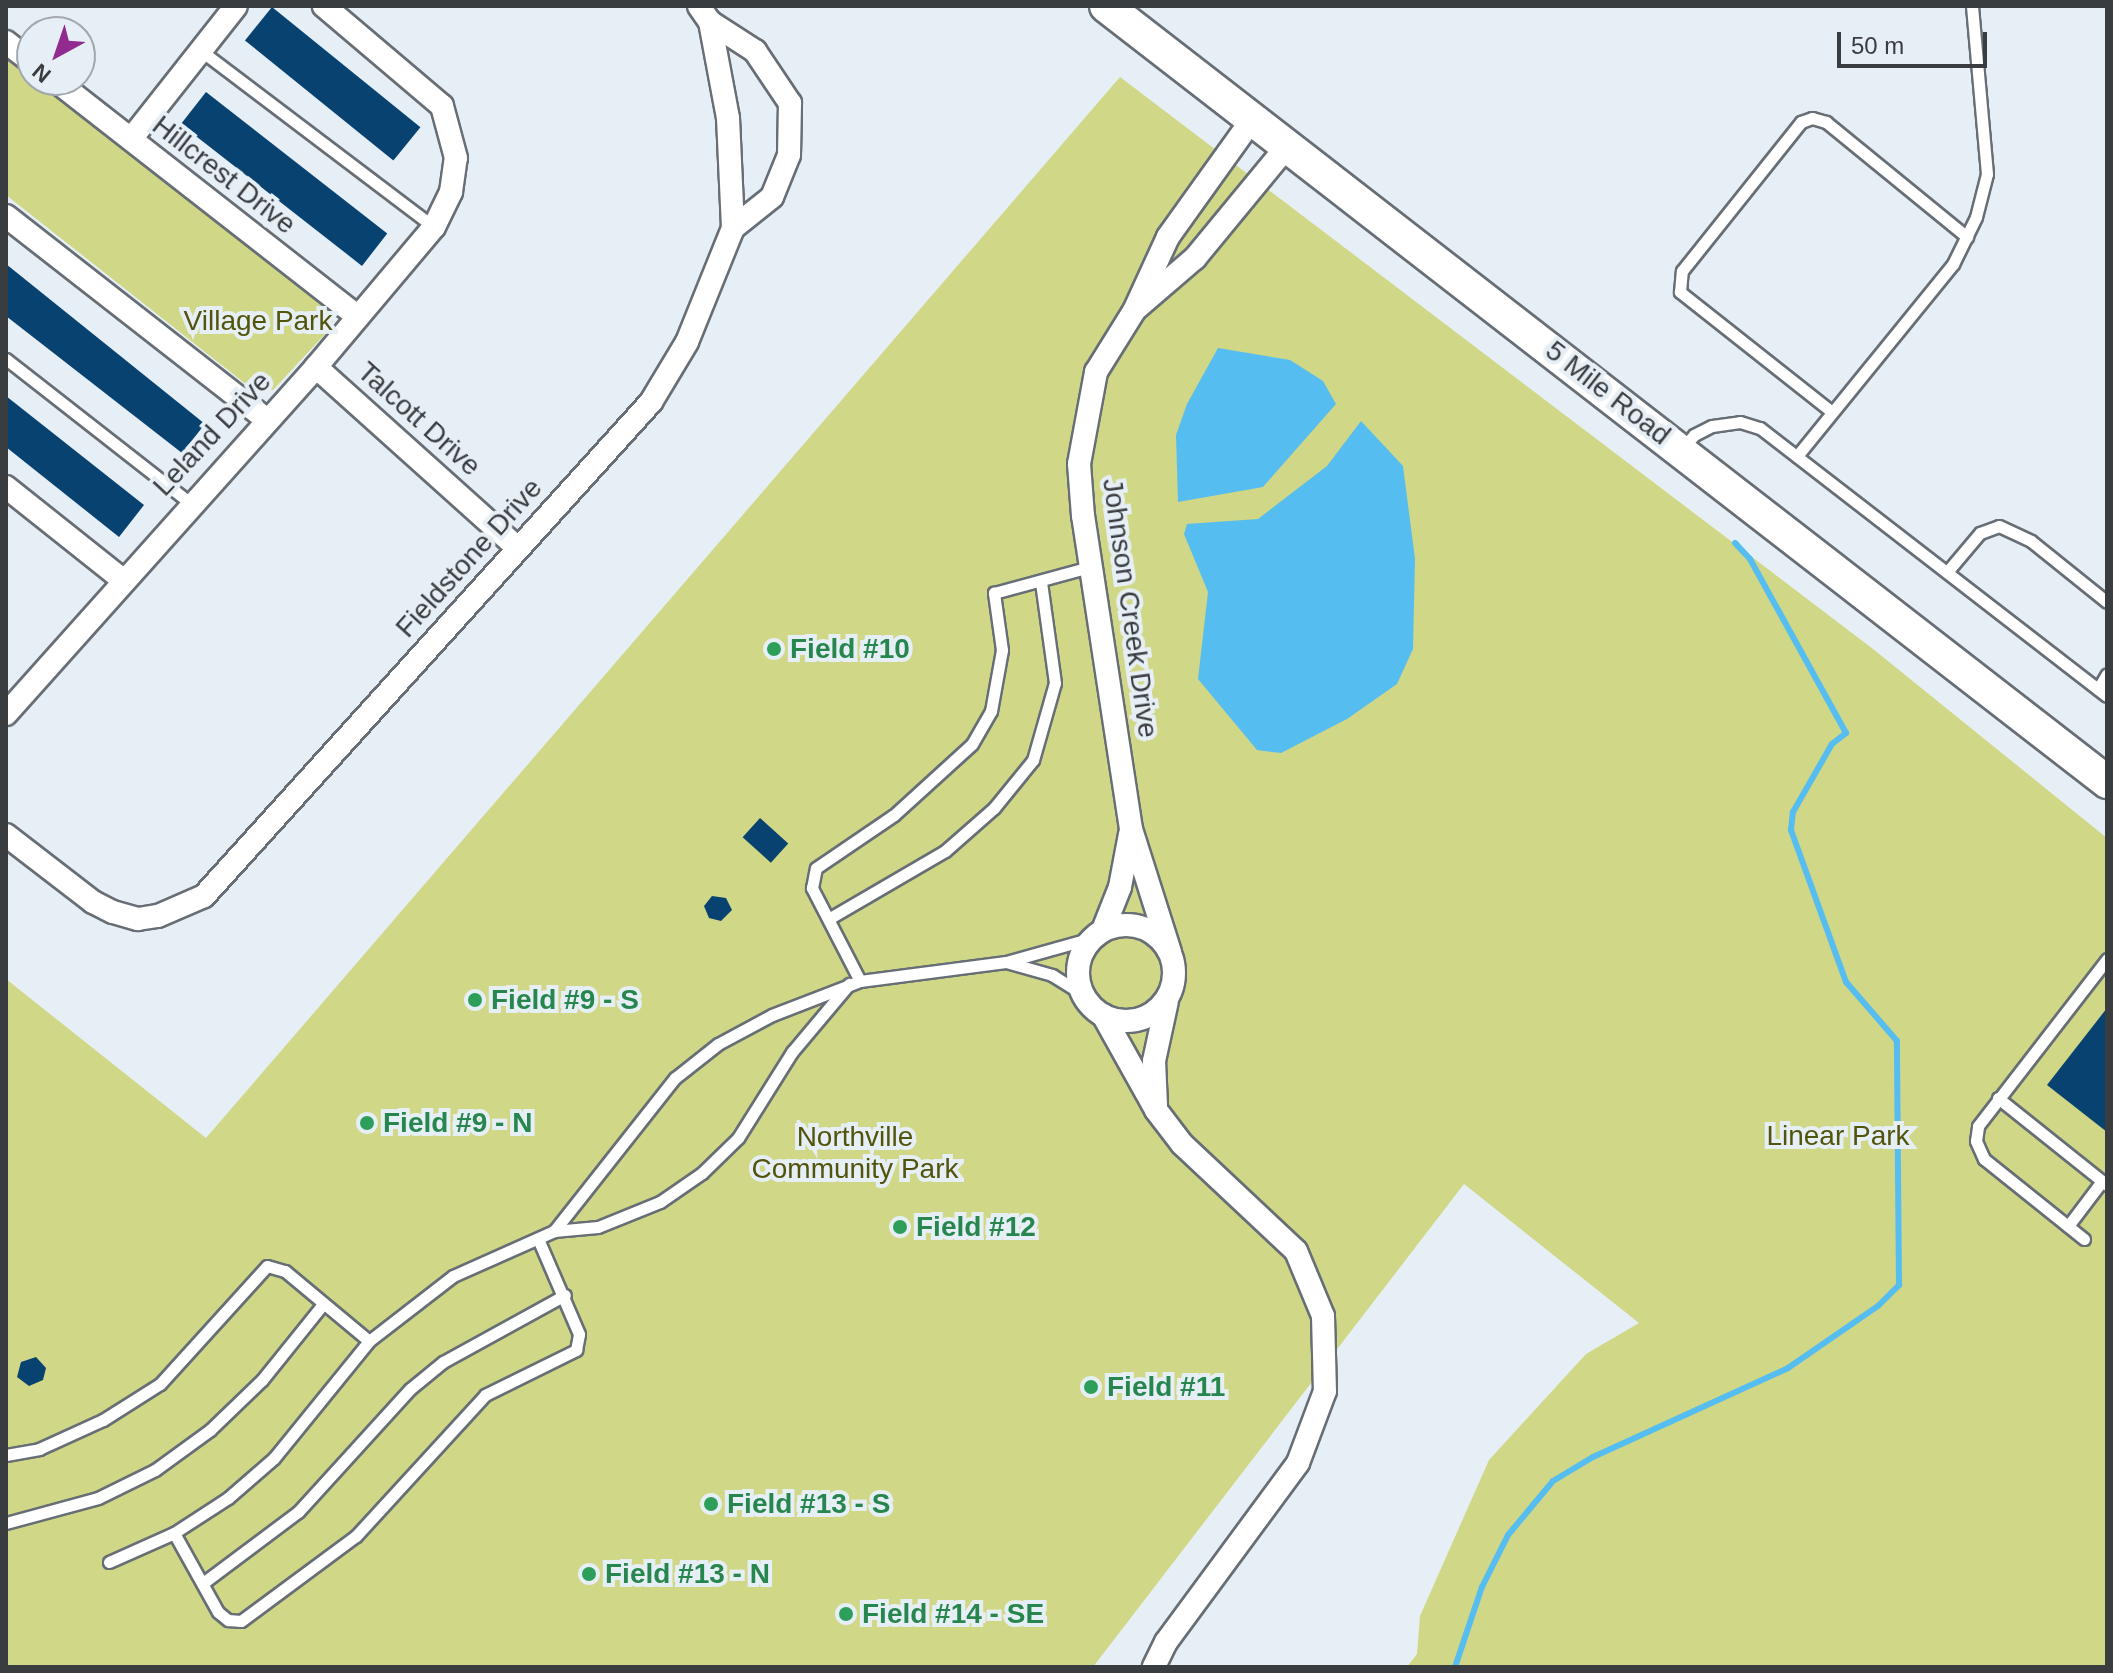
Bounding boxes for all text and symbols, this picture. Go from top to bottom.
north arrow [16,16,96,96]
scale bar [1841,16,1991,66]
text: 50 m [1851,32,1904,59]
text: N [27,59,56,88]
street label: Hillcrest Drive [146,109,302,241]
park label: Village Park [184,304,332,338]
street label: 5 Mile Road [1539,334,1677,452]
street label: Talcott Drive [351,355,487,483]
street label: Leland Drive [146,365,278,503]
street label: Fieldstone Drive [389,472,549,644]
street label: Johnson Creek Drive [1095,476,1165,740]
place label: Field #10 [790,632,910,666]
marker: Field #10 [765,640,783,658]
place label: Field #9 - S [491,983,639,1017]
marker: Field #9 - S [466,991,484,1009]
place label: Field #9 - N [383,1106,532,1140]
marker: Field #9 - N [358,1114,376,1132]
park label: Linear Park [1766,1119,1910,1153]
park label: Northville Community Park [752,1120,958,1186]
place label: Field #12 [916,1210,1036,1244]
marker: Field #12 [891,1218,909,1236]
place label: Field #11 [1107,1370,1225,1404]
marker: Field #11 [1082,1378,1100,1396]
place label: Field #13 - S [727,1487,890,1521]
marker: Field #13 - S [702,1495,720,1513]
place label: Field #13 - N [605,1557,770,1591]
marker: Field #13 - N [580,1565,598,1583]
place label: Field #14 - SE [862,1597,1044,1631]
marker: Field #14 - SE [837,1605,855,1623]

